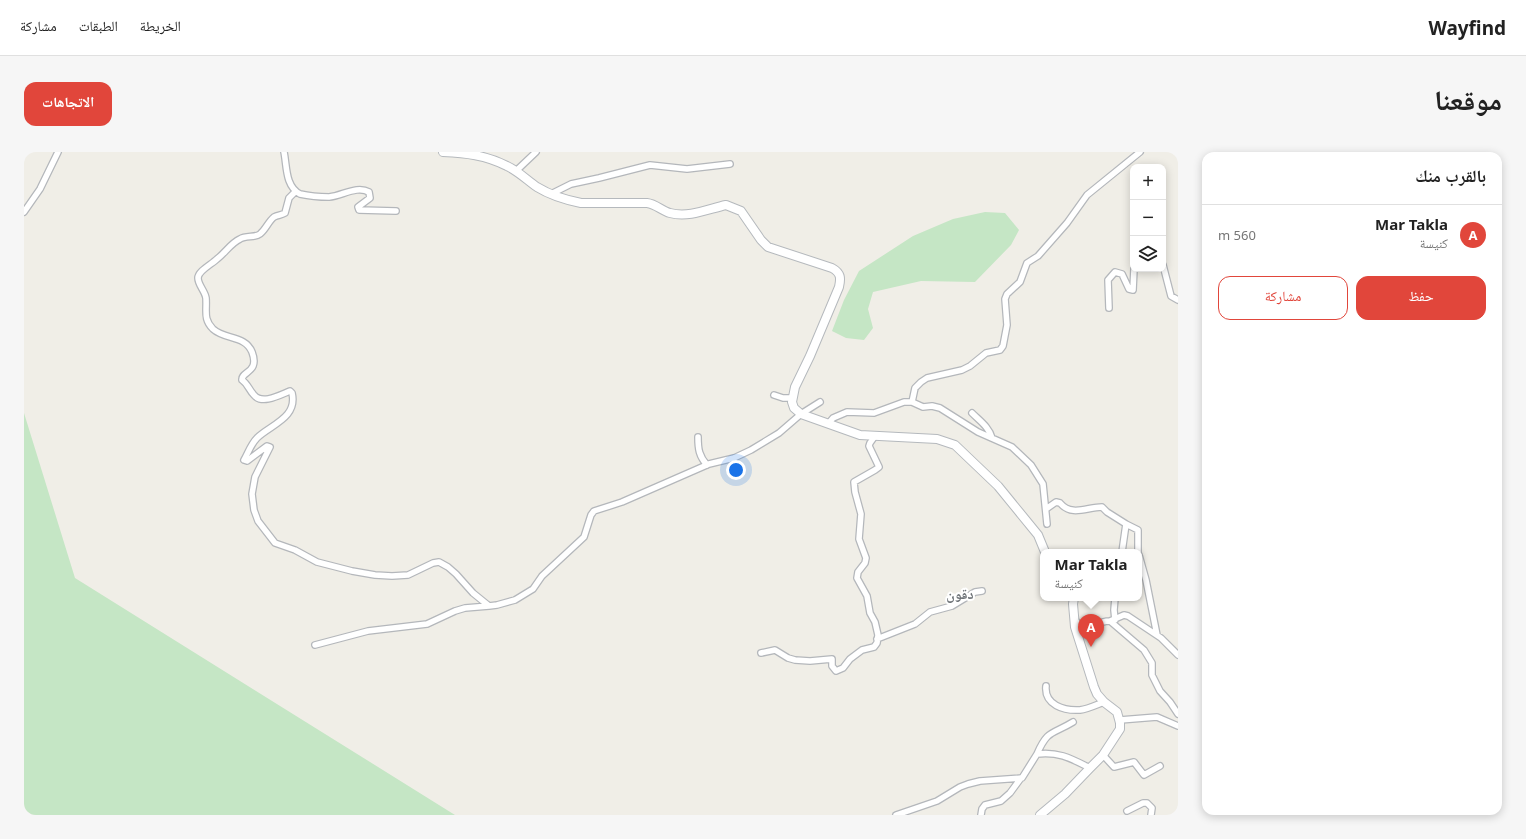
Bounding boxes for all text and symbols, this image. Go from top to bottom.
text: Wayfind [1428,15,1506,41]
text: مشاركة [20,16,57,35]
text: الطبقات [79,16,118,35]
text: الخريطة [140,16,181,35]
text: موقعنا [1434,80,1502,118]
button: الاتجاهات [24,82,112,126]
map controls [1130,164,1166,272]
button: + [1130,164,1166,200]
text: بالقرب منك [1415,164,1486,187]
button: − [1130,200,1166,236]
text: Mar Takla [1375,214,1448,234]
text: 560 m [1218,226,1256,244]
text: A [1469,226,1478,244]
text: كنيسة [1420,234,1448,252]
button: layers [1130,236,1166,272]
button: مشاركة [1218,276,1348,320]
button: حفظ [1356,276,1486,320]
your location [726,460,746,480]
popup [1040,549,1142,601]
text: Mar Takla [1055,554,1127,574]
text: كنيسة [1055,574,1083,592]
district label: دقون [946,584,974,603]
pin: A [1078,614,1104,647]

